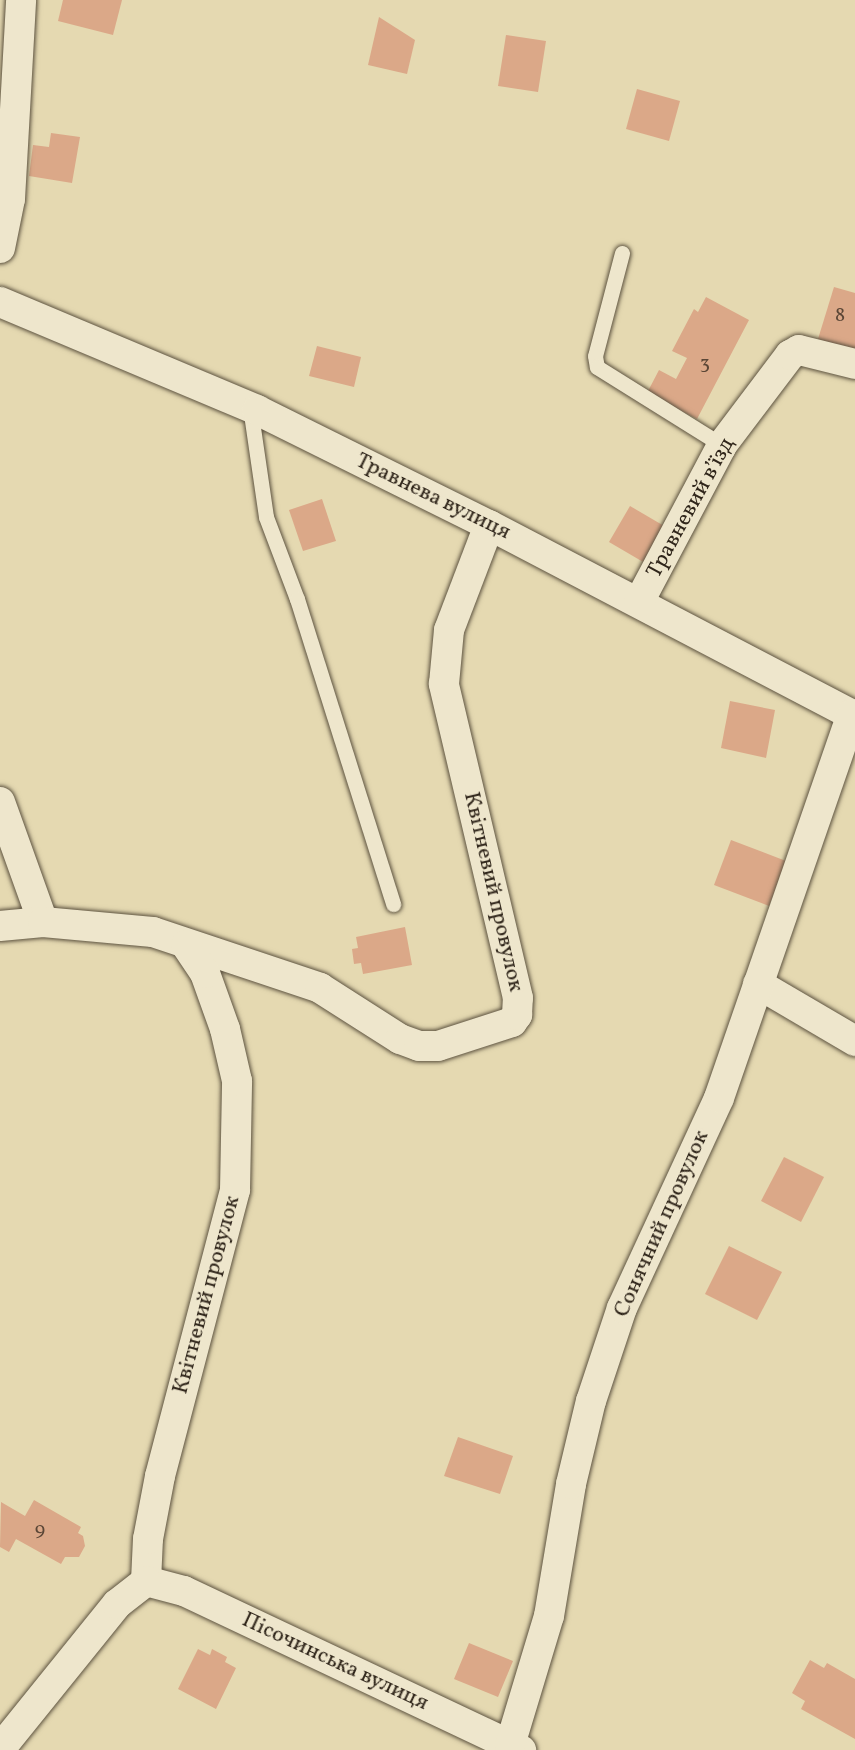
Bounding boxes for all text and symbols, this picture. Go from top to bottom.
house number: 8 [835,304,845,328]
house number: 3 [700,352,710,376]
street label: Травневий в’їзд [641,433,741,583]
street label: Травнева вулиця [351,448,515,546]
street label: Квітневий провулок [457,790,529,994]
street label: Сонячний провулок [609,1127,715,1321]
street label: Квітневий провулок [168,1193,246,1397]
house number: 9 [35,1518,45,1542]
street label: Пісочинська вулиця [238,1607,432,1717]

